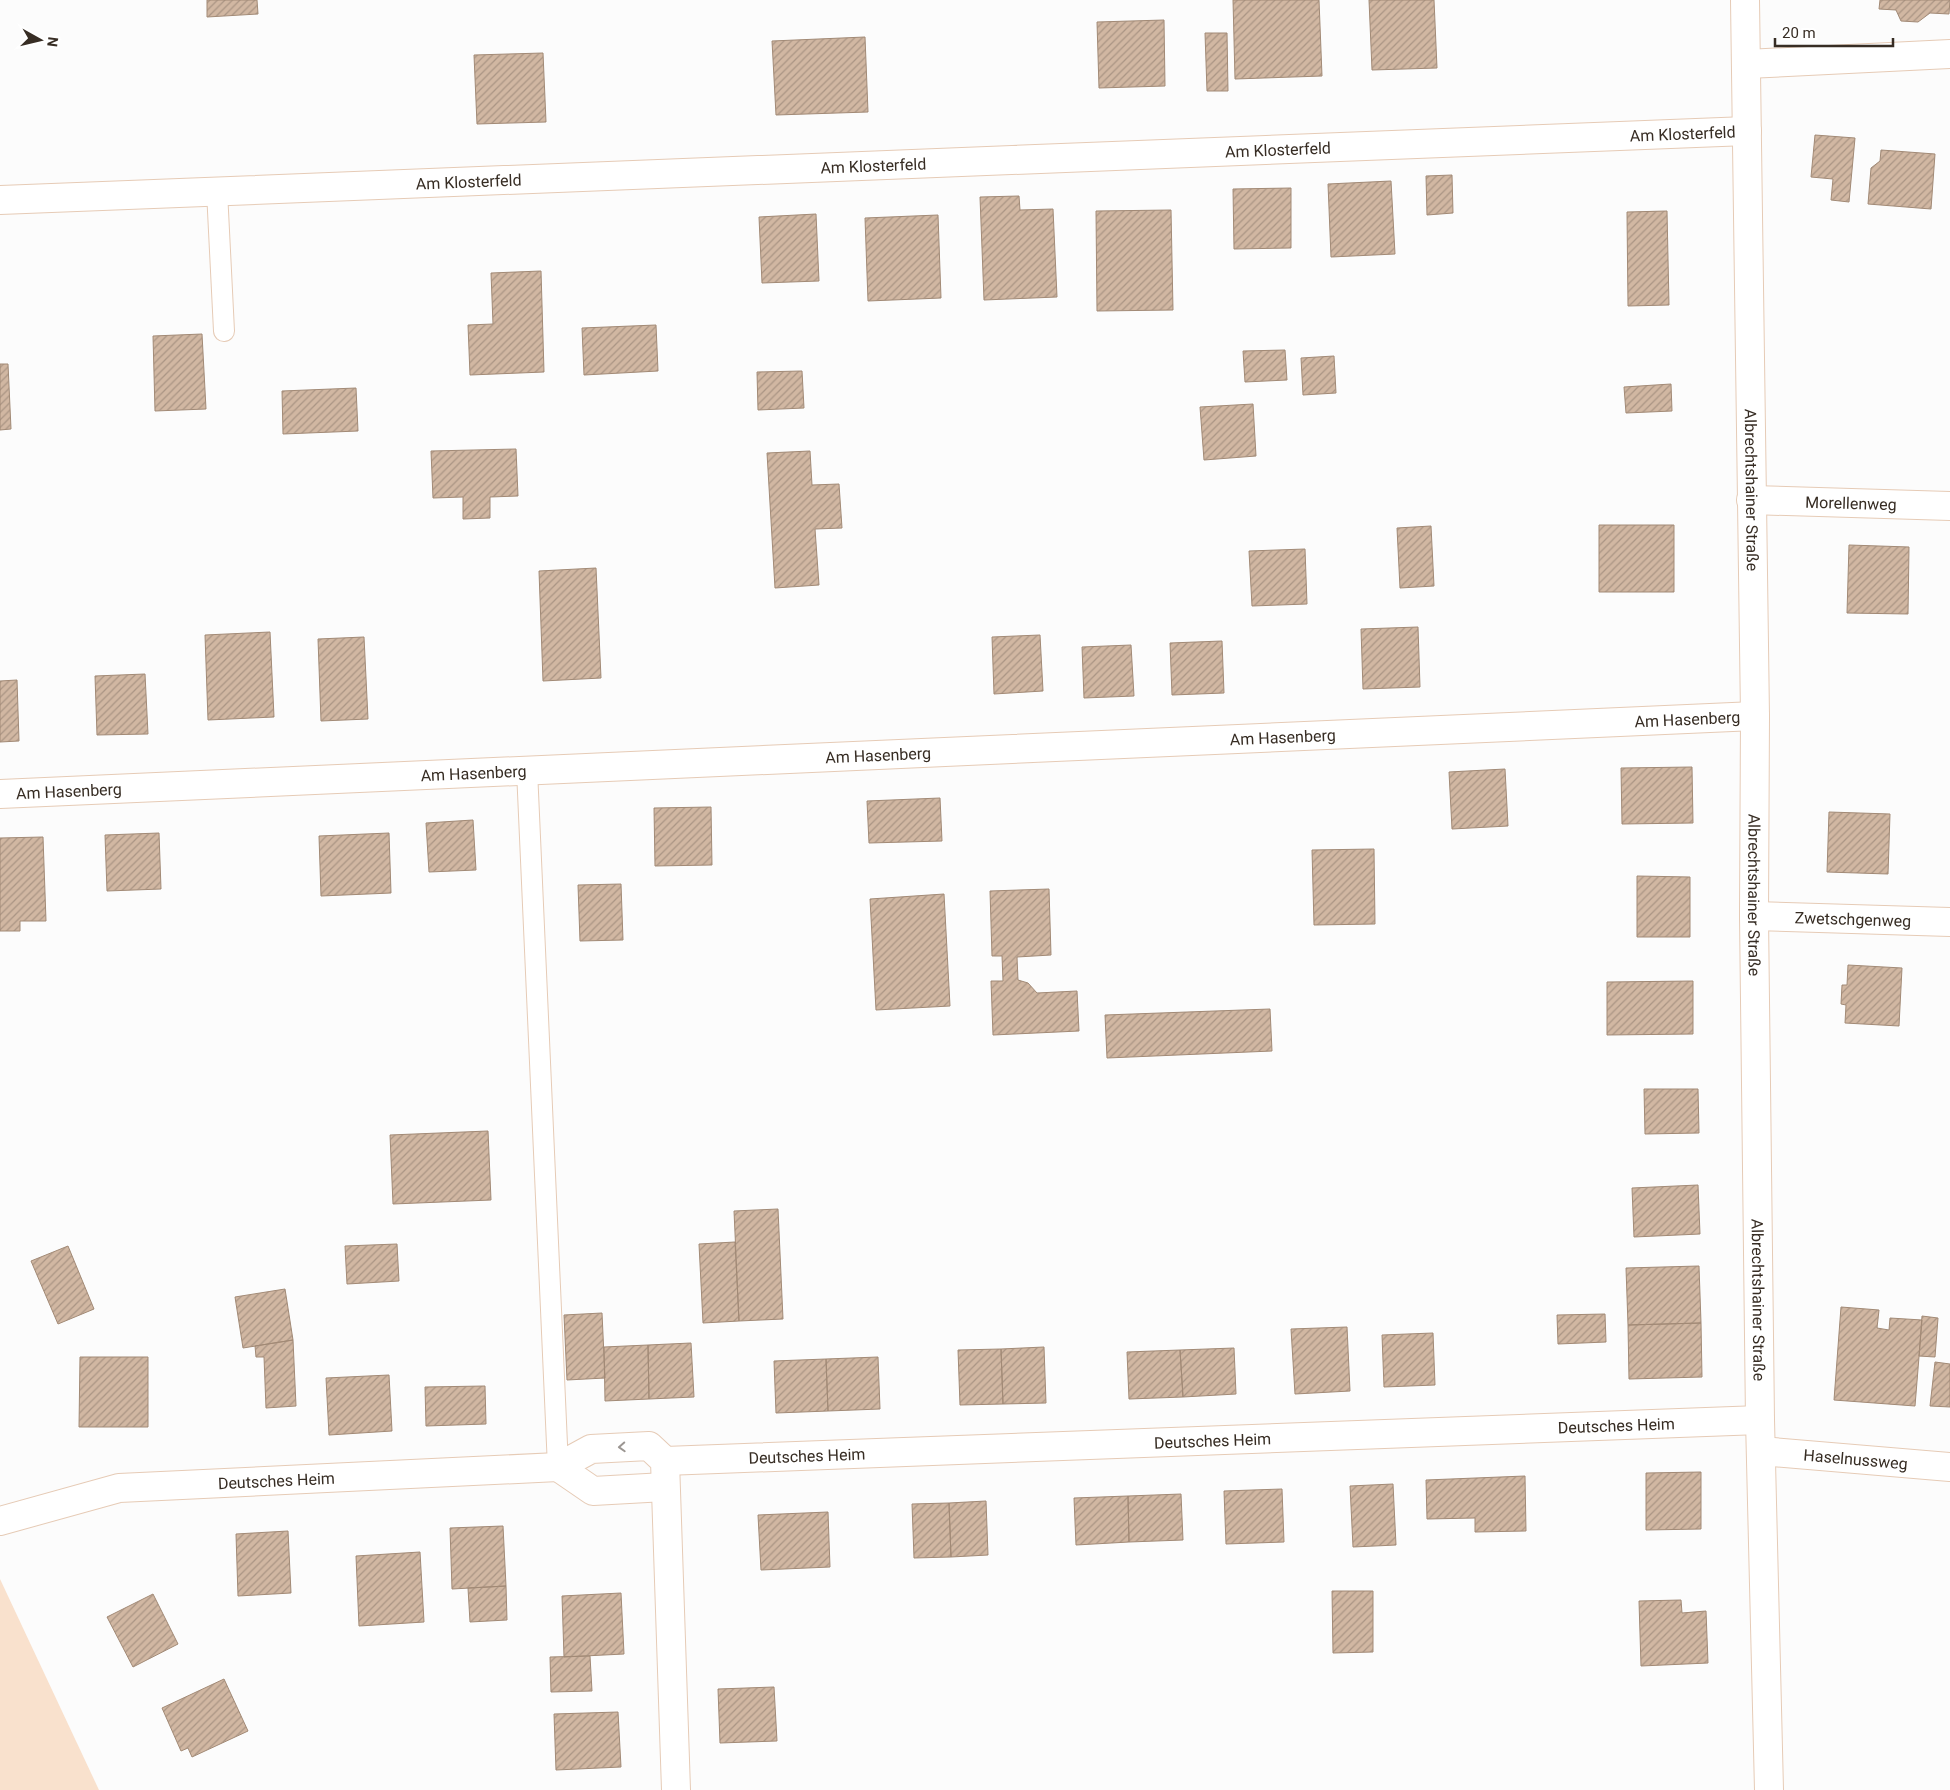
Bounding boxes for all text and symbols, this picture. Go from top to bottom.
north arrow [15,15,65,65]
scale bar [1775,15,1892,47]
text: 20 m [1782,24,1816,42]
text: N [44,36,61,48]
street label: Am Klosterfeld [1629,122,1736,146]
street label: Am Klosterfeld [1225,138,1331,162]
street label: Am Klosterfeld [820,154,927,178]
street label: Am Klosterfeld [415,170,522,194]
street label: Albrechtshainer Straße [1741,409,1762,571]
street label: Morellenweg [1805,493,1897,514]
street label: Am Hasenberg [1634,708,1741,731]
street label: Am Hasenberg [1229,726,1336,749]
street label: Am Hasenberg [825,744,931,767]
street label: Am Hasenberg [420,762,527,785]
street label: Am Hasenberg [16,780,122,803]
street label: Albrechtshainer Straße [1744,814,1764,976]
street label: Zwetschgenweg [1794,908,1911,931]
street label: Albrechtshainer Straße [1748,1219,1769,1381]
street label: Deutsches Heim [1558,1414,1675,1438]
street label: Deutsches Heim [1154,1429,1271,1453]
one-way arrow [618,1442,626,1453]
street label: Deutsches Heim [748,1445,866,1468]
street label: Haselnussweg [1803,1446,1908,1473]
street label: Deutsches Heim [217,1469,335,1493]

